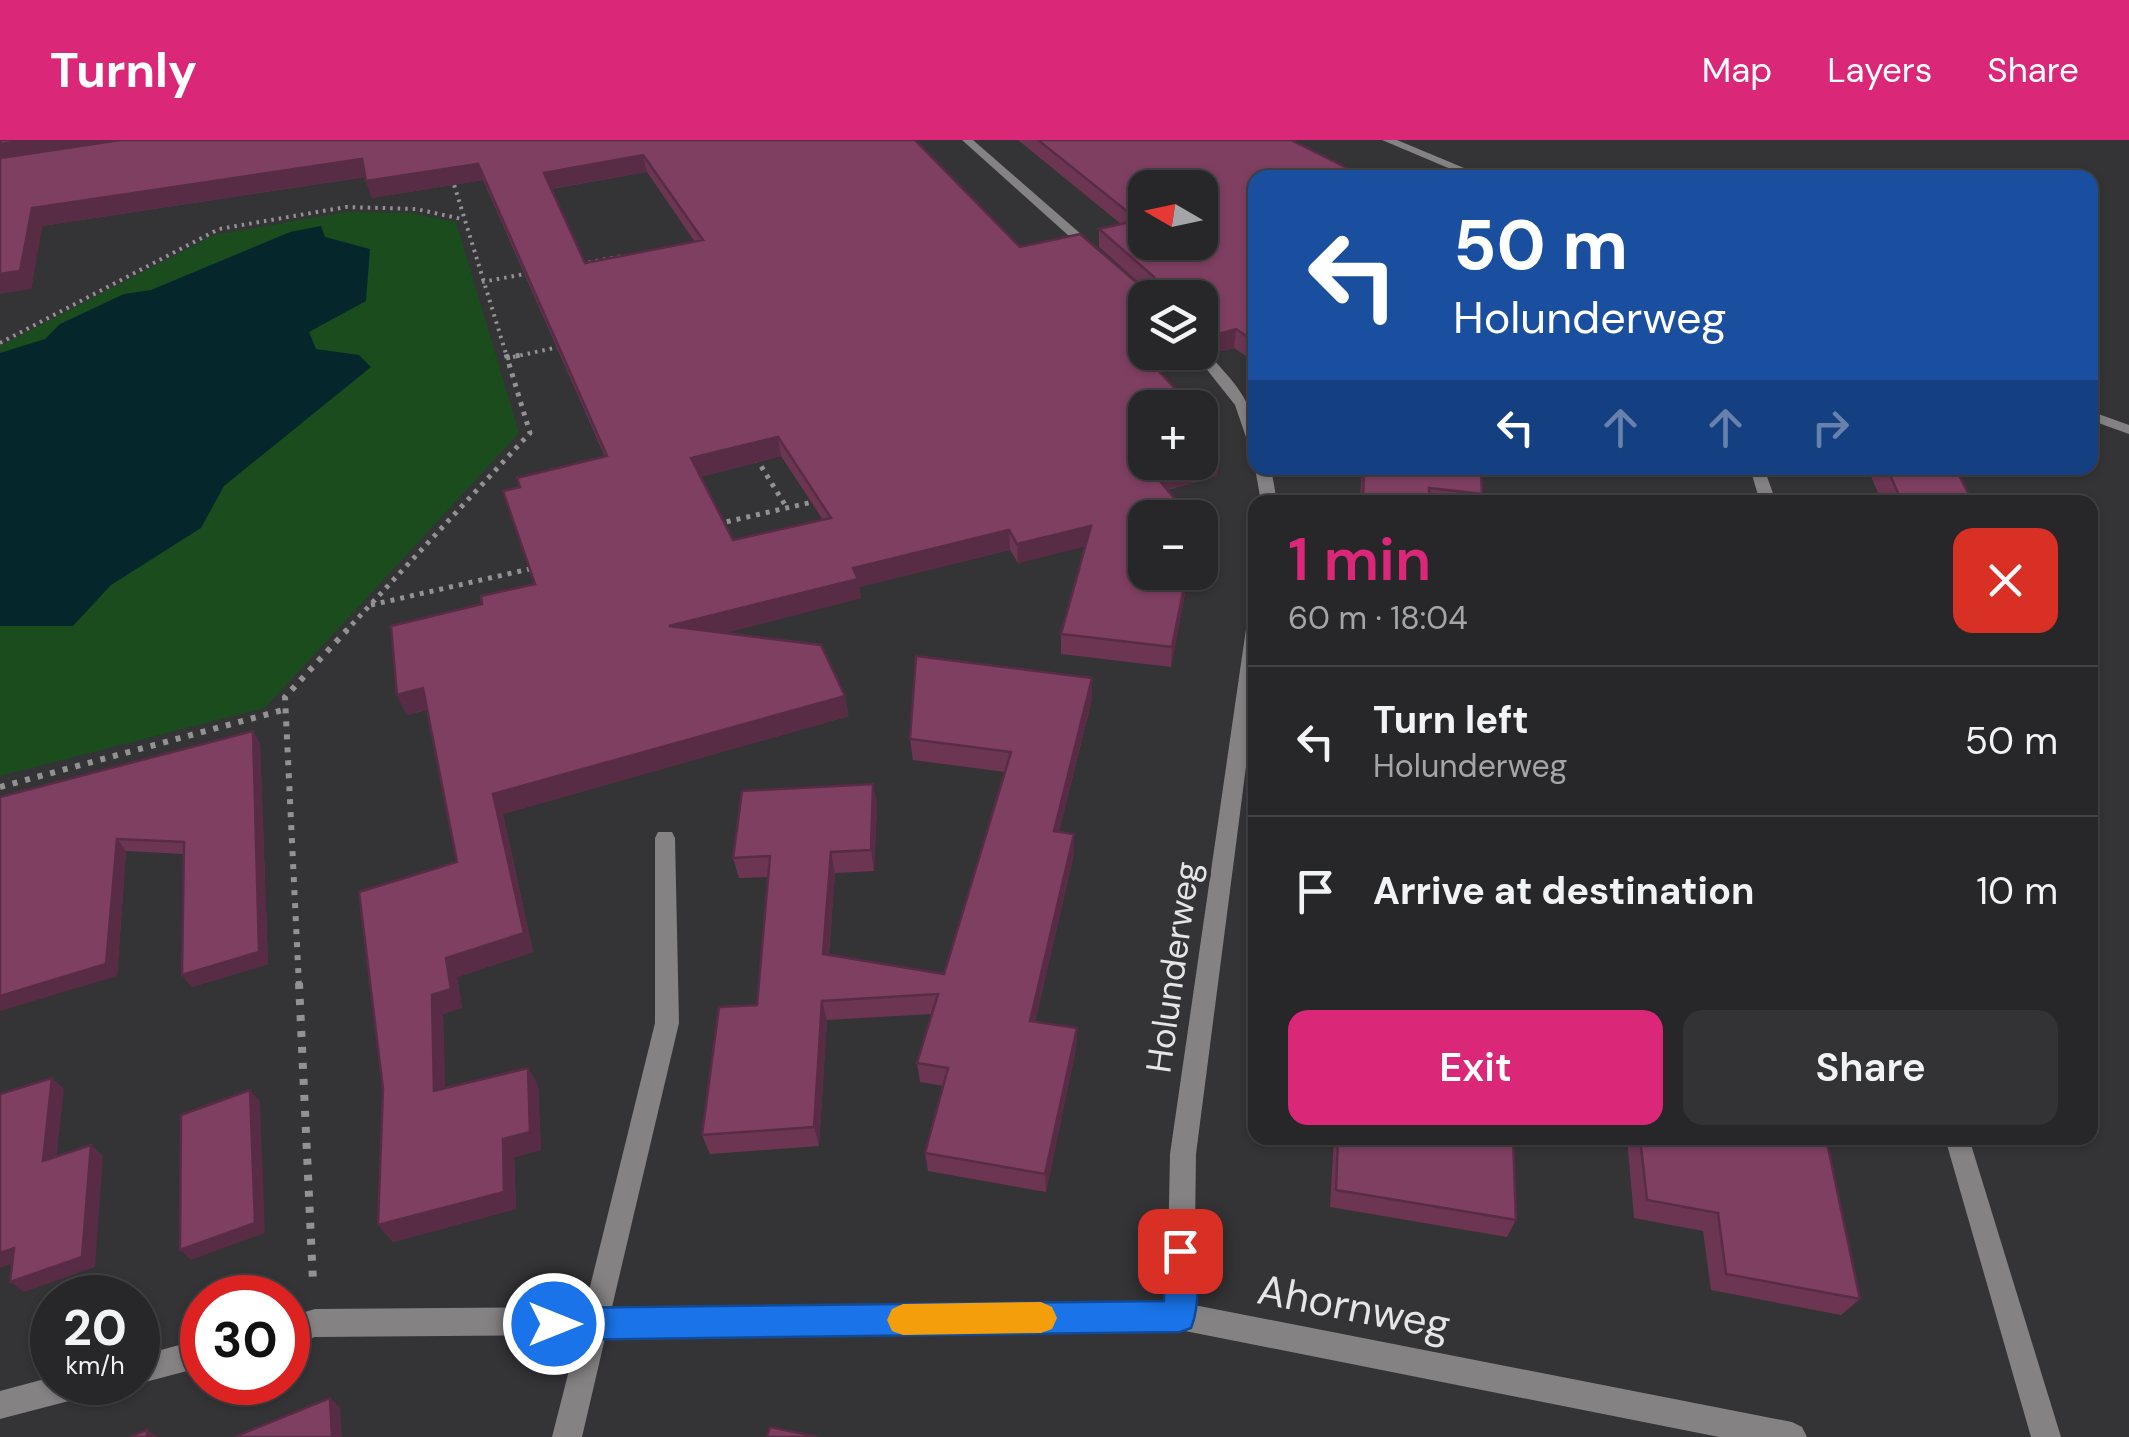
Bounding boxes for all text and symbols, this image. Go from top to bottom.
text: Turnly [50,39,197,102]
text: Map [1702,47,1772,93]
text: Layers [1827,47,1932,93]
text: Share [1987,47,2079,93]
north arrow [1128,170,1218,260]
map controls [1128,170,1218,590]
text: 50 m [1453,200,1628,291]
icon: left [1288,210,1418,340]
button: layers [1128,280,1218,370]
text: Holunderweg [1453,288,1726,347]
button: + [1128,390,1218,480]
icon: left [1488,400,1543,455]
icon: ahead [1593,400,1648,455]
icon: ahead [1698,400,1753,455]
icon: right [1803,400,1858,455]
button: − [1128,500,1218,590]
text: 1 min [1288,520,1431,599]
button: close [1953,528,2058,633]
text: 60 m · 18:04 [1288,597,1468,639]
text: Turn left [1373,695,1529,745]
icon: left [1288,714,1343,769]
text: 50 m [1965,716,2058,766]
text: Holunderweg [1373,745,1567,787]
street label: Holunderweg [1135,858,1211,1076]
icon: arrive [1288,864,1343,919]
text: Arrive at destination [1373,866,1755,916]
text: 10 m [1976,866,2058,916]
button: Exit [1288,1010,1663,1125]
button: Share [1683,1010,2058,1125]
pin [1138,1209,1223,1294]
icon: arrive [1153,1224,1208,1279]
street label: Ahornweg [1253,1261,1455,1353]
position arrow [502,1272,606,1376]
speed limit sign: 30 [180,1275,310,1405]
text: 20 [63,1295,127,1361]
text: km/h [65,1349,125,1382]

